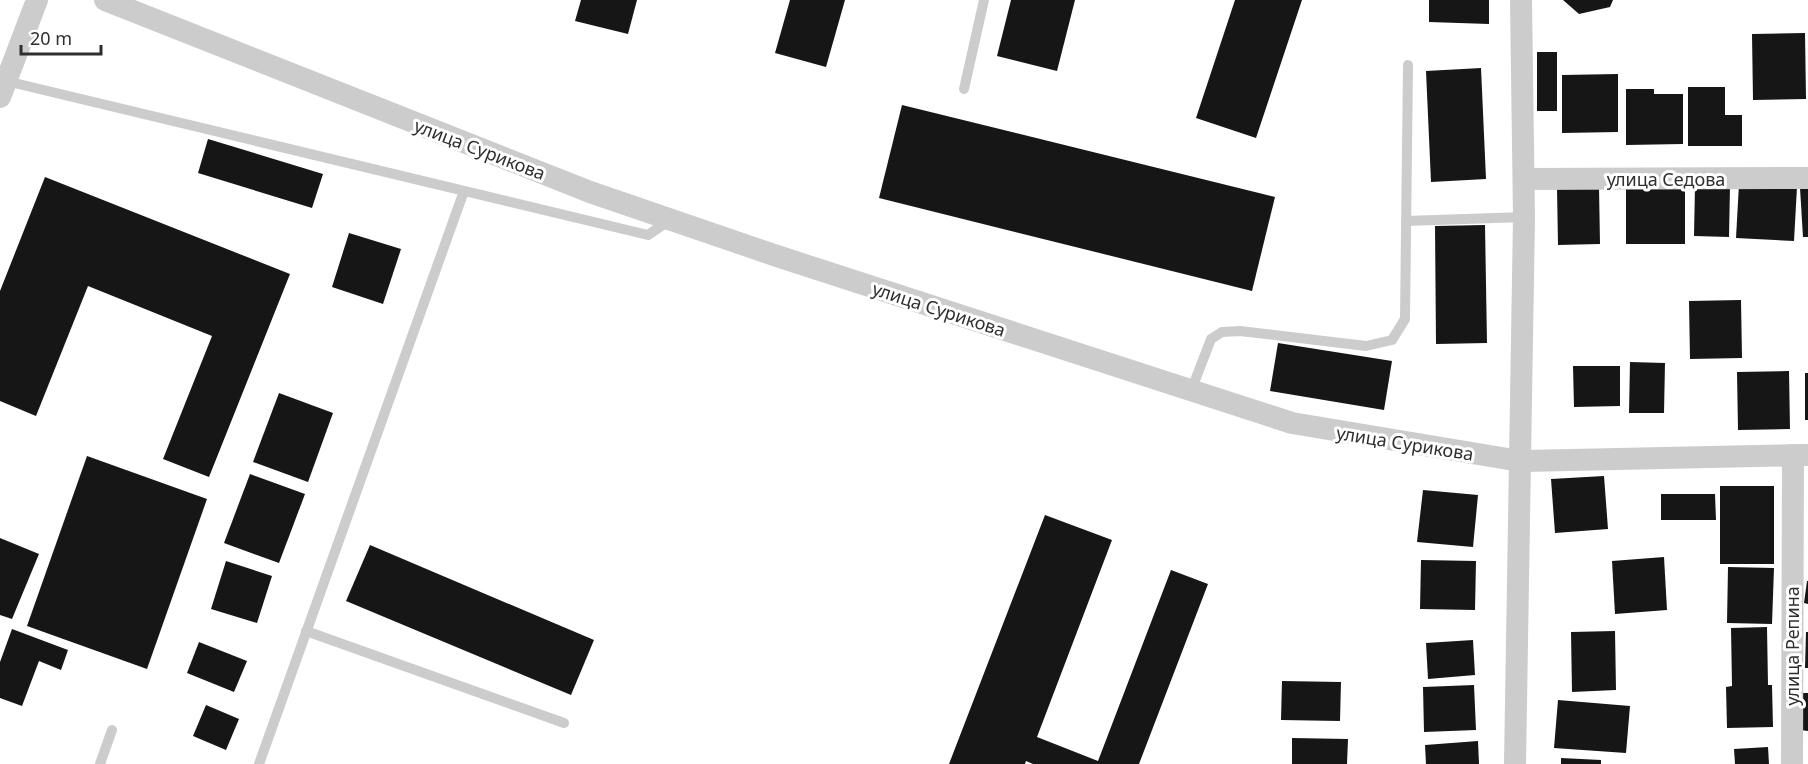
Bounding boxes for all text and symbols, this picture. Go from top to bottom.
scale bar [21,18,100,56]
text: 20 m [30,26,72,50]
street label: улица Сурикова [411,113,549,185]
street label: улица Седова [1607,167,1725,191]
street label: улица Сурикова [869,276,1009,342]
street label: улица Сурикова [1335,420,1475,466]
street label: улица Репина [1780,586,1804,706]

